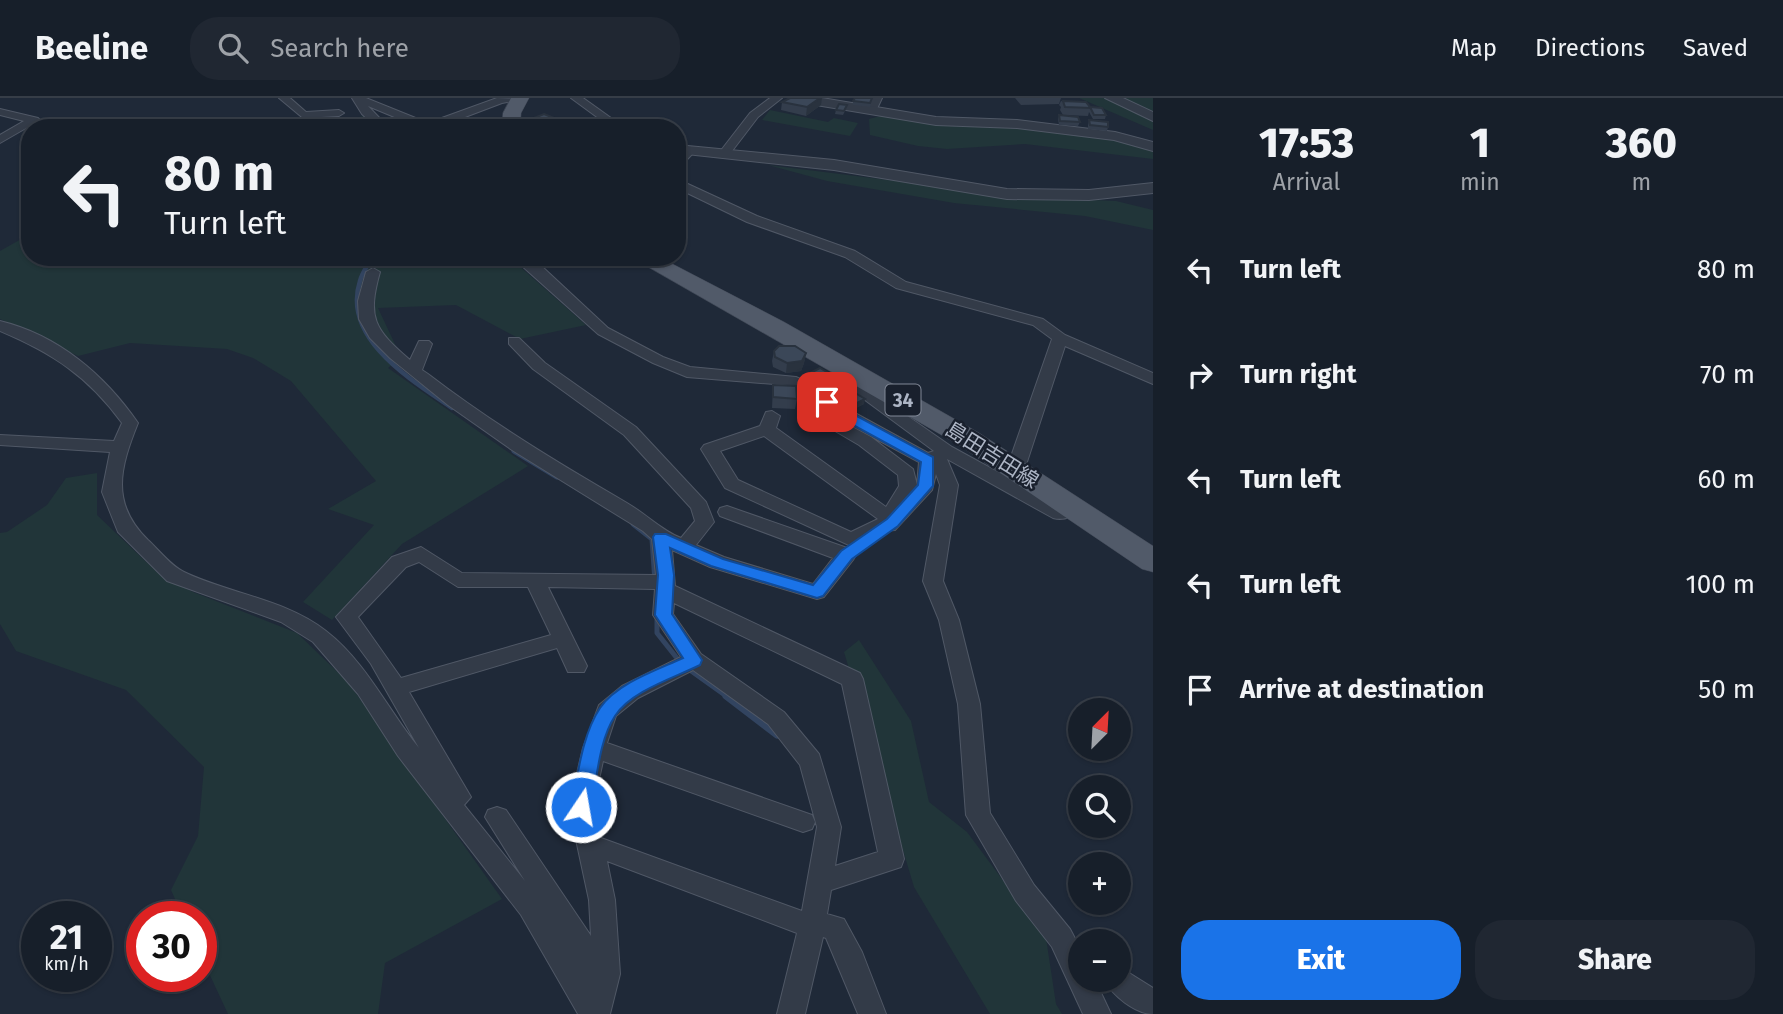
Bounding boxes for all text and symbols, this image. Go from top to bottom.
search box [190,17,680,80]
text: Beeline [35,28,148,68]
icon: search [214,29,252,67]
text: Search here [270,33,409,64]
text: Map [1451,34,1497,62]
text: Directions [1535,34,1645,62]
text: Saved [1683,34,1748,62]
text: 17:53 [1259,118,1354,168]
text: 1 [1470,118,1490,168]
text: 360 [1606,118,1677,168]
text: 80 m [164,144,274,203]
icon: left [49,147,140,238]
text: Arrival [1273,168,1340,196]
text: min [1460,168,1500,196]
text: m [1631,168,1651,196]
text: Turn left [164,204,286,242]
icon: left [1181,251,1219,289]
text: Turn left [1240,254,1341,285]
text: 80 m [1697,254,1755,285]
icon: right [1181,356,1219,394]
text: Turn right [1240,359,1357,390]
text: 70 m [1700,359,1755,390]
pin [797,372,857,432]
icon: arrive [808,383,846,421]
road number: 34 [886,384,920,416]
street label: 島田吉田線 [941,416,1043,494]
icon: left [1181,461,1219,499]
text: Turn left [1240,464,1341,495]
text: 60 m [1697,464,1755,495]
icon: left [1181,566,1219,604]
text: Turn left [1240,569,1341,600]
text: 100 m [1686,569,1755,600]
icon: arrive [1181,671,1219,709]
text: Arrive at destination [1240,674,1484,705]
text: 50 m [1698,674,1755,705]
north arrow [1068,698,1130,761]
map controls [1068,698,1131,992]
position arrow [544,770,618,844]
button: search [1068,775,1131,838]
button: + [1068,852,1131,915]
speed limit sign: 30 [126,901,217,992]
text: 21 [50,916,83,958]
button: Exit [1181,920,1461,1000]
button: Share [1475,920,1755,1000]
button: − [1068,929,1131,992]
text: km/h [44,953,89,975]

